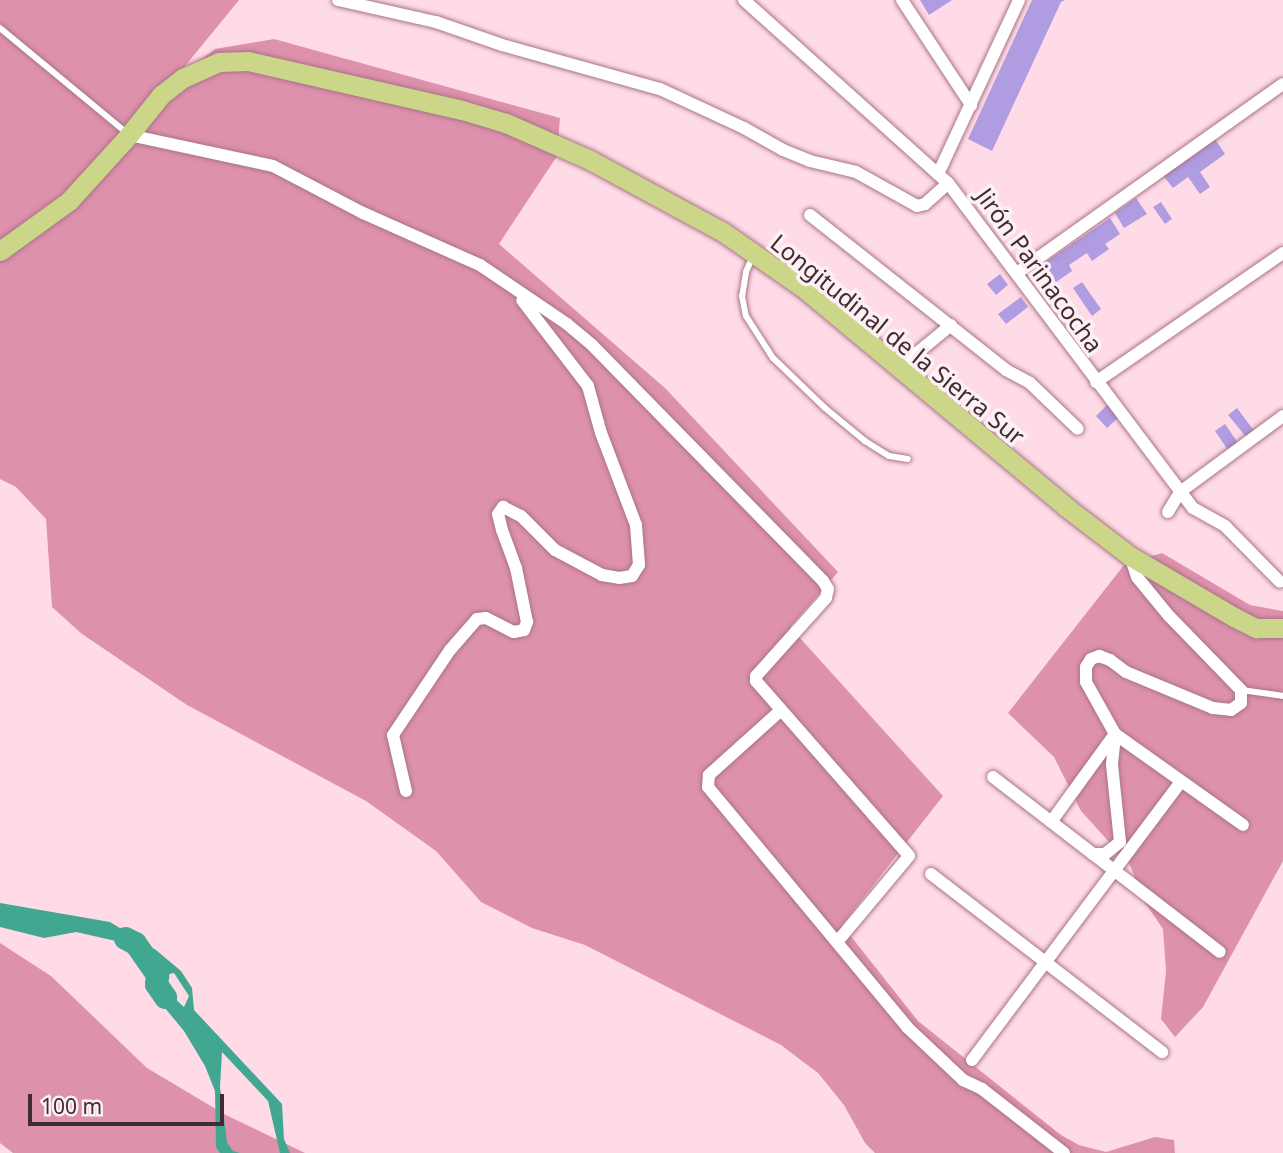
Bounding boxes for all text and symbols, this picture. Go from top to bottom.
street label: Jirón Parinacocha [971,182,1109,358]
street label: Longitudinal de la Sierra Sur [765,228,1031,450]
scale bar [32,1080,228,1124]
text: 100 m [41,1092,102,1120]

